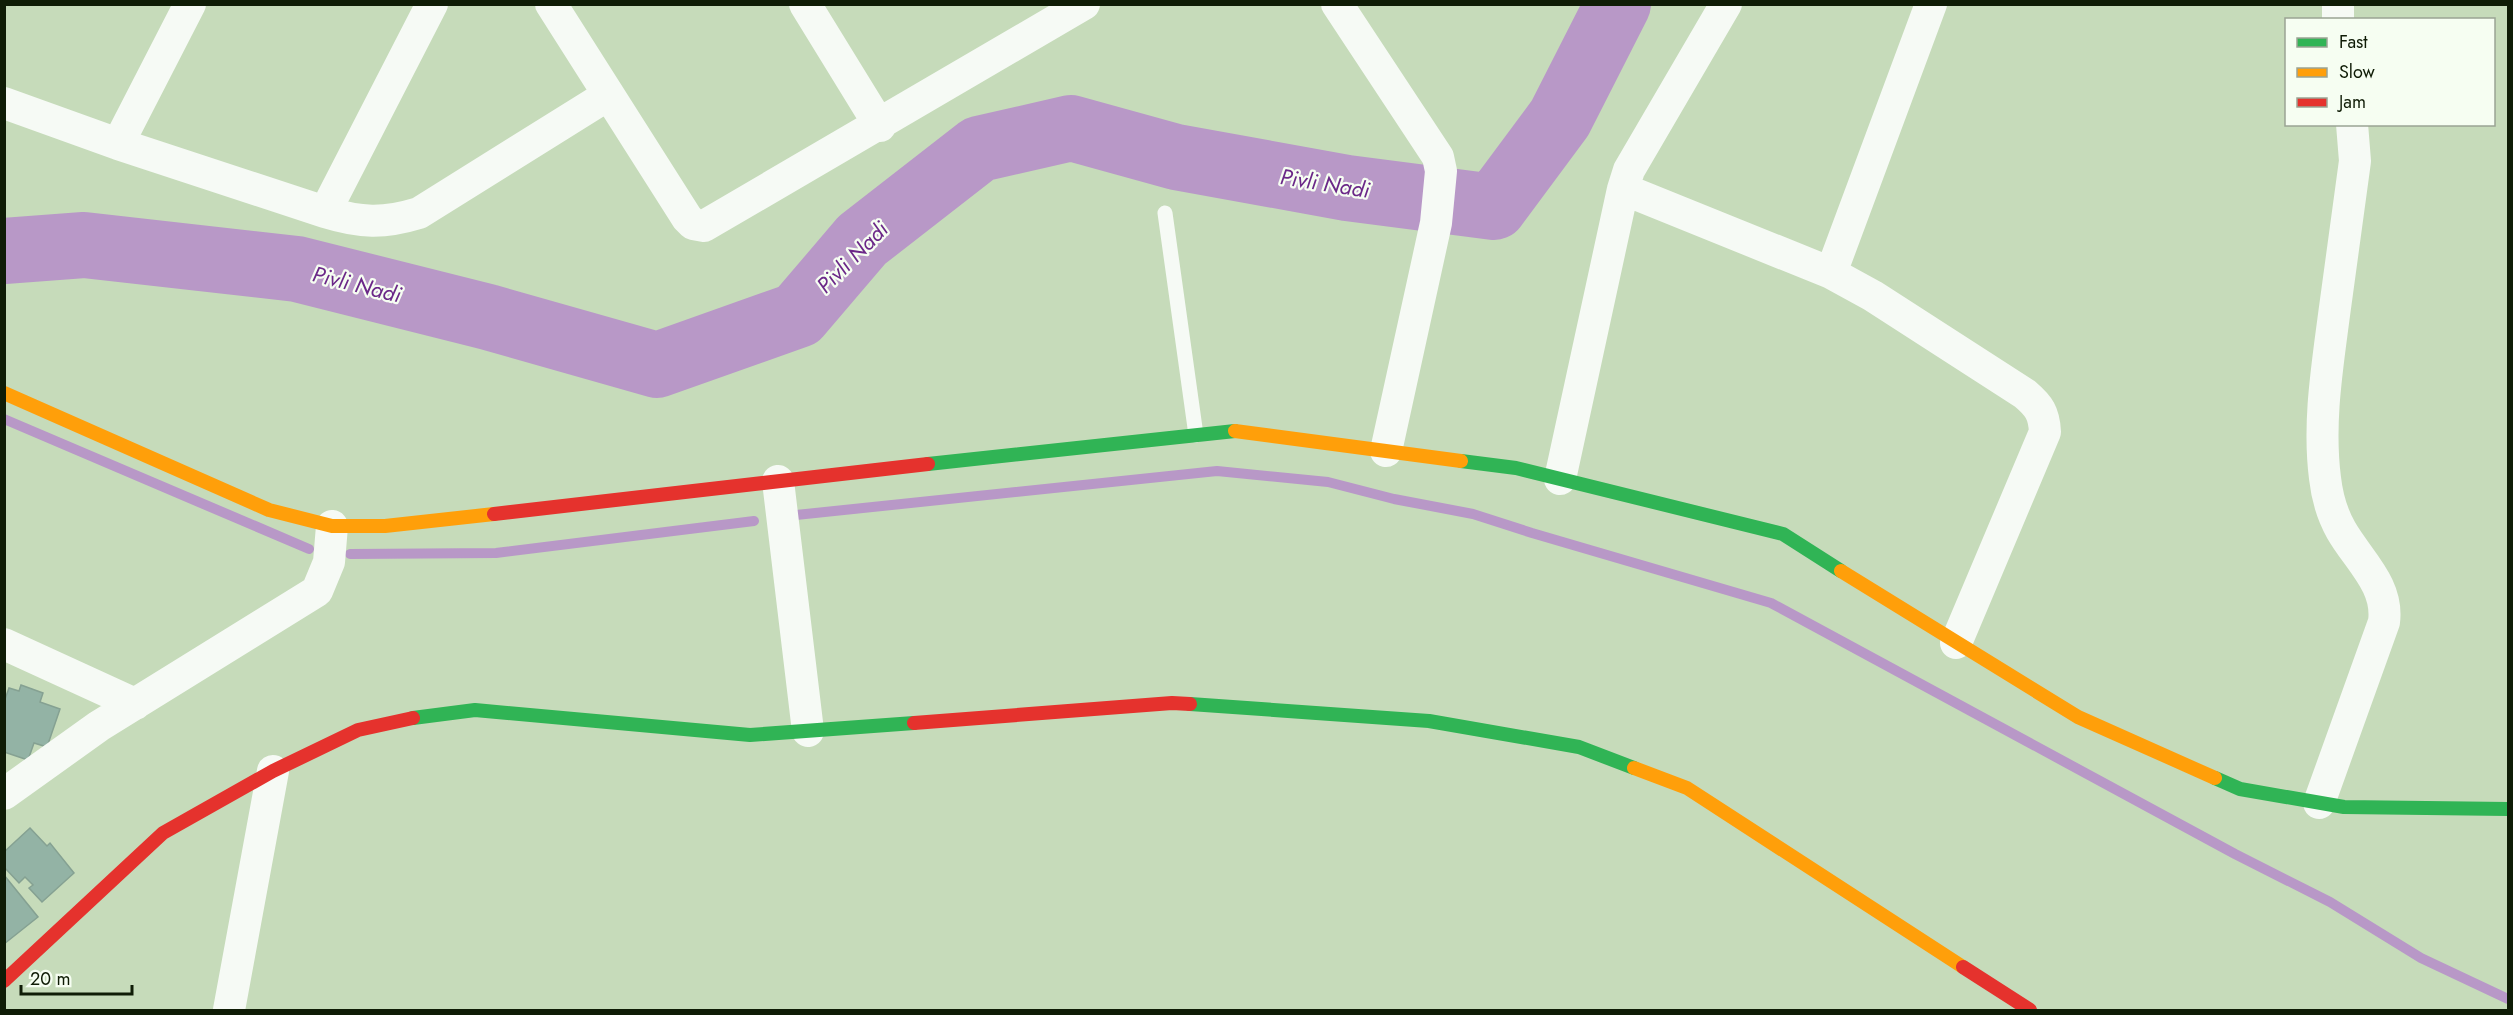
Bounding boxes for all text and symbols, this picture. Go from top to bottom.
legend [2285,18,2495,126]
text: Fast [2339,29,2368,55]
text: Slow [2339,59,2376,85]
text: Jam [2337,89,2366,115]
water label: Pivli Nadi [1278,160,1372,206]
water label: Pivli Nadi [809,213,896,300]
water label: Pivli Nadi [309,258,405,311]
scale bar [21,958,132,996]
text: 20 m [30,966,70,992]

